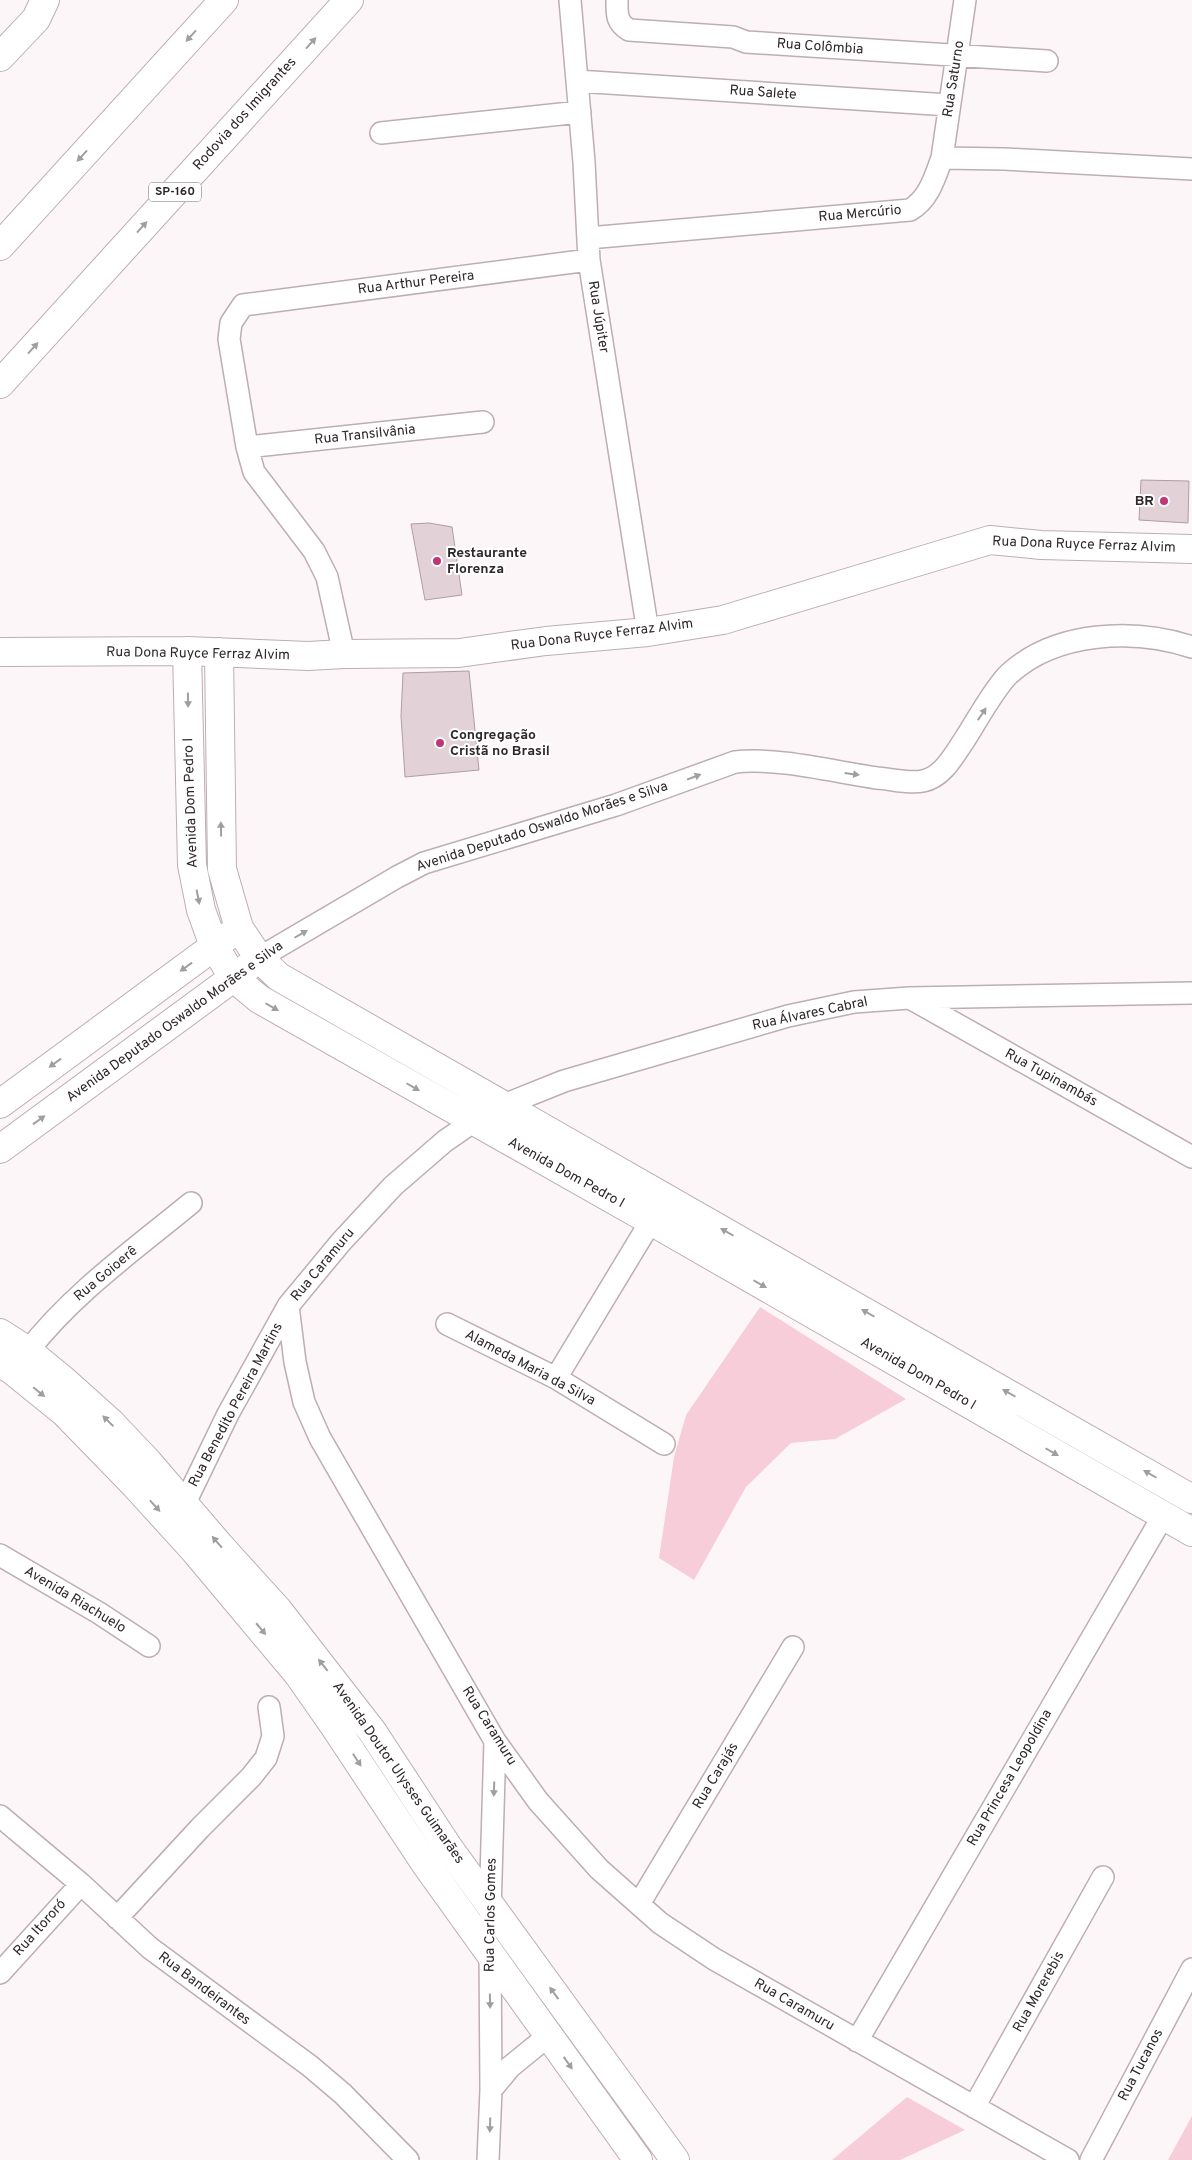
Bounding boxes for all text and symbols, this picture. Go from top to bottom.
one-way arrow [185,30,197,42]
street label: Rua Colômbia [776,35,864,59]
one-way arrow [305,36,316,49]
street label: Rua Saturno [940,39,968,119]
street label: Rodovia dos Imigrantes [190,54,300,174]
street label: Rua Salete [729,82,797,104]
one-way arrow [76,150,88,162]
road number: SP-160 [149,182,201,202]
street label: Rua Mercúrio [818,202,902,226]
one-way arrow [136,222,148,234]
street label: Rua Arthur Pereira [357,267,475,299]
street label: Rua Júpiter [584,280,612,355]
one-way arrow [27,342,39,354]
street label: Rua Transilvânia [314,421,416,449]
place label: BR [1135,493,1154,510]
marker: BR [1158,495,1170,507]
street label: Rua Dona Ruyce Ferraz Alvim [992,533,1176,557]
place label: Restaurante Florenza [447,545,527,578]
marker: Restaurante Florenza [431,555,443,567]
street label: Rua Dona Ruyce Ferraz Alvim [510,615,694,655]
street label: Rua Dona Ruyce Ferraz Alvim [106,644,290,664]
one-way arrow [184,692,192,708]
one-way arrow [977,707,987,720]
place label: Congregação Cristã no Brasil [450,727,550,760]
street label: Avenida Dom Pedro I [180,737,202,869]
marker: Congregação Cristã no Brasil [434,737,446,749]
one-way arrow [845,771,861,779]
one-way arrow [686,773,701,780]
street label: Avenida Deputado Oswaldo Morães e Silva [414,778,670,876]
one-way arrow [217,821,225,837]
one-way arrow [194,889,202,904]
one-way arrow [294,929,307,938]
street label: Avenida Deputado Oswaldo Morães e Silva [63,938,287,1106]
one-way arrow [179,962,193,972]
street label: Rua Álvares Cabral [751,992,869,1035]
one-way arrow [265,1002,279,1011]
street label: Rua Tupinambás [1002,1046,1100,1110]
one-way arrow [49,1058,62,1069]
one-way arrow [407,1082,420,1091]
one-way arrow [32,1115,46,1125]
street label: Avenida Dom Pedro I [505,1134,627,1212]
street label: Rua Caramuru [288,1225,358,1305]
one-way arrow [719,1228,734,1236]
street label: Rua Goioerê [71,1243,141,1305]
one-way arrow [753,1279,766,1288]
one-way arrow [861,1308,874,1317]
street label: Rua Benedito Pereira Martins [185,1320,287,1490]
street label: Alameda Maria da Silva [462,1326,598,1410]
street label: Avenida Dom Pedro I [857,1334,979,1414]
one-way arrow [32,1387,45,1398]
one-way arrow [1002,1389,1015,1398]
one-way arrow [103,1415,115,1427]
one-way arrow [1046,1447,1059,1456]
one-way arrow [1143,1470,1156,1479]
one-way arrow [149,1499,161,1511]
one-way arrow [211,1537,223,1549]
street label: Avenida Riachuelo [21,1563,129,1637]
one-way arrow [255,1622,266,1635]
one-way arrow [317,1659,328,1672]
street label: Avenida Doutor Ulysses Guimarães [329,1679,467,1867]
street label: Rua Caramuru [458,1683,520,1769]
street label: Rua Princesa Leopoldina [964,1707,1056,1849]
street label: Rua Carajás [689,1740,743,1812]
one-way arrow [352,1753,362,1766]
one-way arrow [490,1782,498,1798]
street label: Rua Carlos Gomes [482,1858,500,1972]
street label: Rua Itororó [10,1896,70,1960]
street label: Rua Morerebis [1010,1948,1068,2036]
street label: Rua Bandeirantes [155,1949,253,2029]
street label: Rua Caramuru [751,1975,837,2035]
one-way arrow [548,1987,559,2000]
one-way arrow [486,1993,494,2009]
street label: Rua Tucanos [1115,2026,1167,2104]
one-way arrow [563,2056,573,2070]
one-way arrow [485,2117,493,2133]

